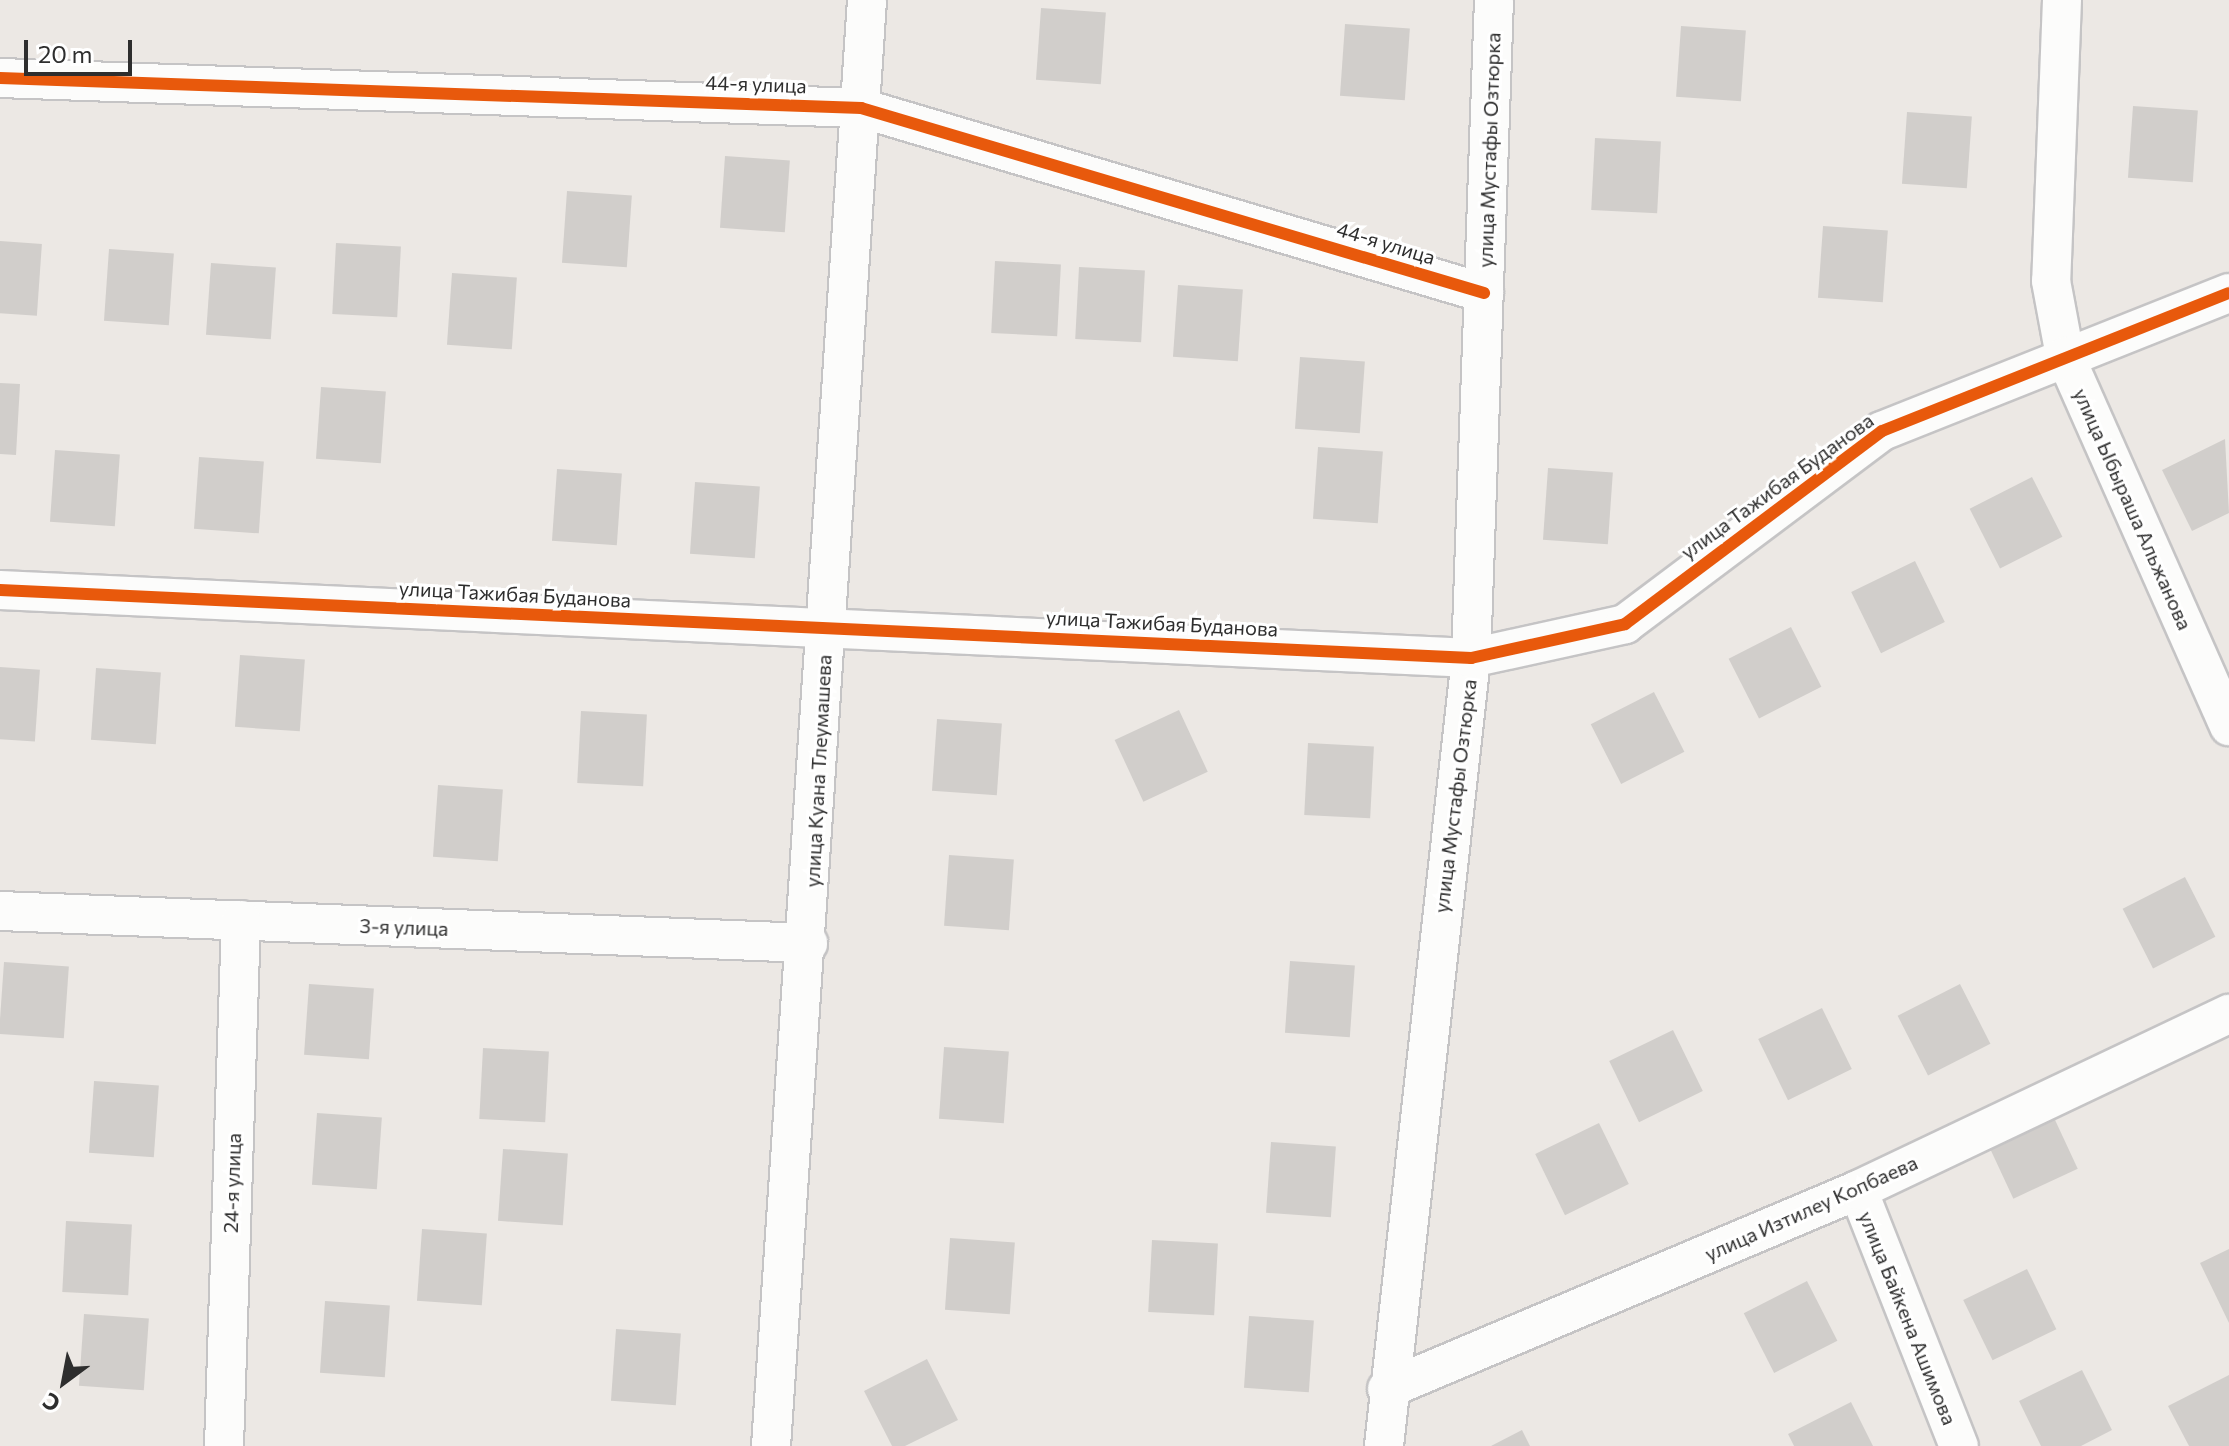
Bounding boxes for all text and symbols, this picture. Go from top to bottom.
scale bar [28,24,136,74]
street label: улица Мустафы Озтюрка [1473,32,1505,268]
text: 20 m [38,39,92,68]
street label: 44-я улица [705,70,807,98]
street label: 44-я улица [1334,217,1438,269]
street label: улица Ыбыраша Альжанова [2069,384,2197,634]
street label: улица Тажибая Буданова [1676,408,1878,564]
street label: улица Тажибая Буданова [398,576,632,612]
street label: улица Тажибая Буданова [1045,605,1279,641]
street label: улица Куана Тлеумашева [800,654,836,888]
street label: улица Мустафы Озтюрка [1429,678,1481,914]
street label: 3-я улица [359,913,449,941]
street label: 24-я улица [218,1132,246,1234]
street label: улица Изтилеу Копбаева [1701,1150,1921,1266]
street label: улица Байкена Ашимова [1854,1208,1962,1428]
north arrow [24,1342,104,1422]
text: С [37,1387,65,1418]

